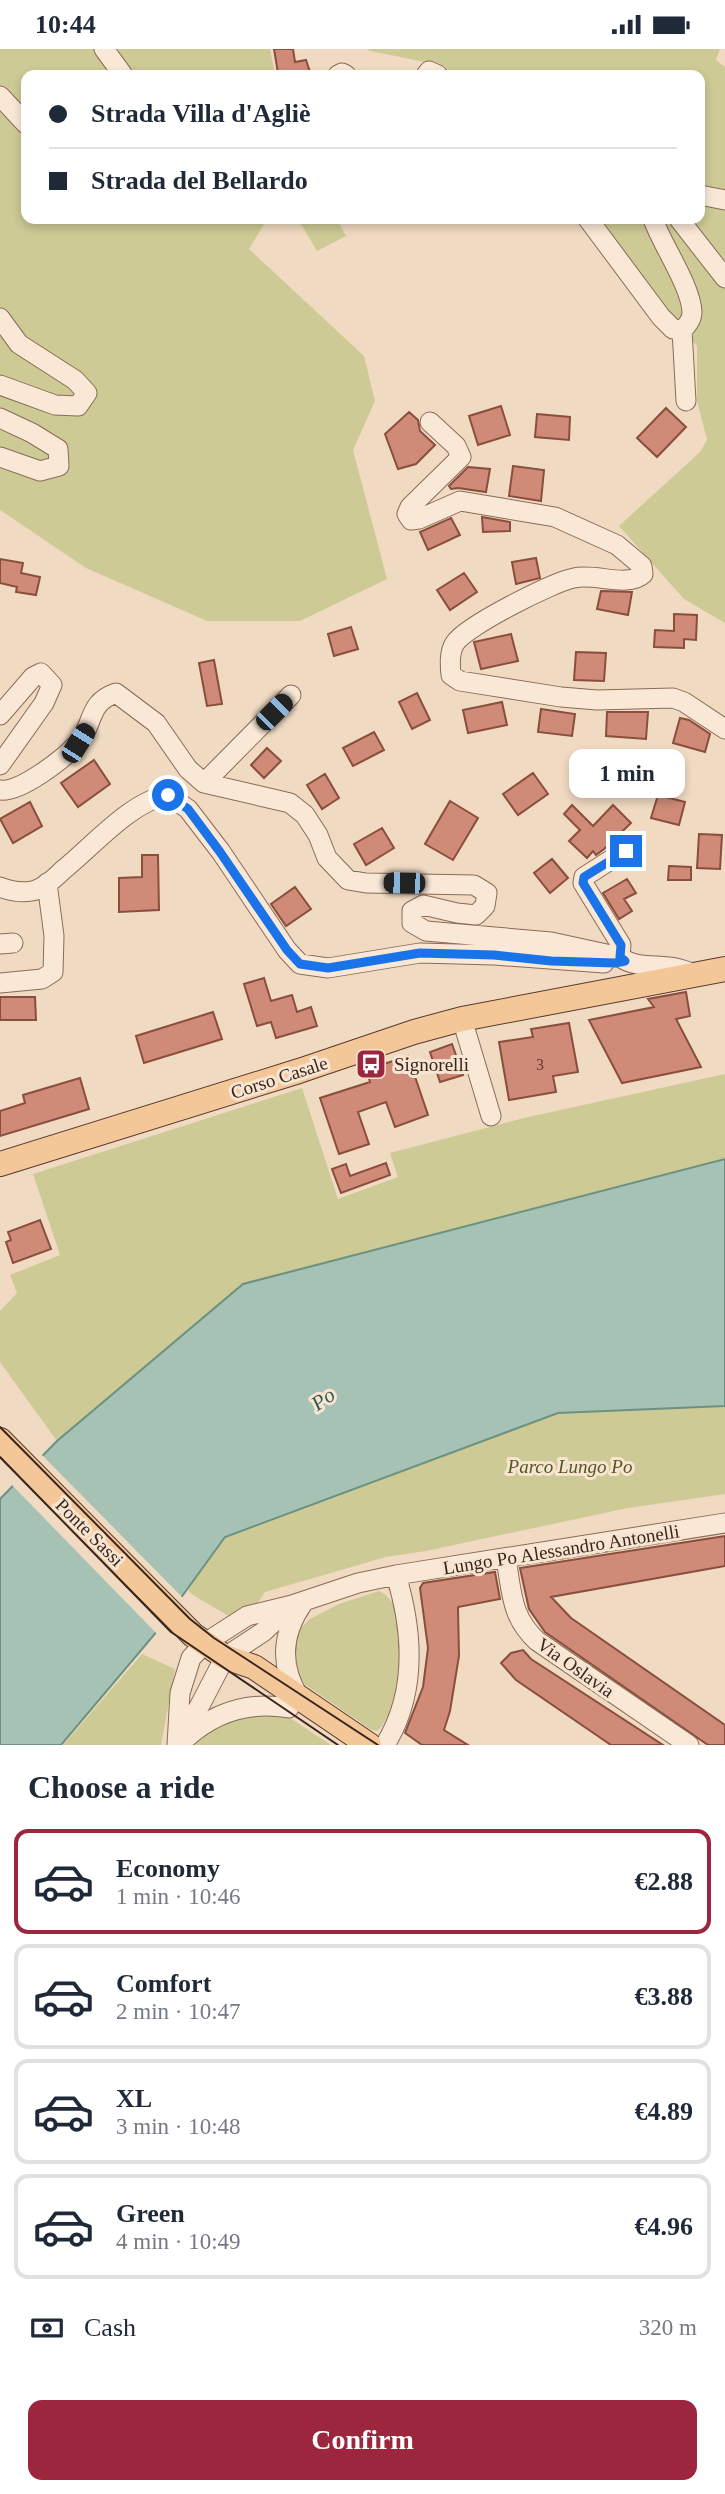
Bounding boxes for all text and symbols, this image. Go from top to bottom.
text: 10:44 [35,10,96,39]
text: Strada Villa d'Agliè [91,99,311,128]
text: Strada del Bellardo [91,166,308,195]
car [252,690,297,734]
car [58,720,99,766]
callout: 1 min [568,749,684,799]
text: 1 min [599,761,655,786]
route start [152,779,184,811]
route end [610,835,642,867]
car [383,872,426,894]
bus stop icon: Signorelli [354,1047,388,1081]
street label: Corso Casale [228,1052,330,1103]
place label: Signorelli [394,1054,469,1075]
house number: 3 [536,1056,544,1073]
water label: Po [306,1382,339,1416]
park label: Parco Lungo Po [507,1456,632,1477]
street label: Ponte Sassi [51,1494,128,1571]
street label: Lungo Po Alessandro Antonelli [441,1520,681,1579]
street label: Via Oslavia [533,1633,619,1702]
text: Choose a ride [28,1769,215,1805]
icon: car [32,1850,95,1913]
text: Economy [116,1854,220,1883]
text: €2.88 [635,1867,693,1896]
text: 1 min · 10:46 [116,1884,241,1909]
icon: car [32,1965,95,2028]
text: Comfort [116,1969,211,1998]
text: €3.88 [635,1982,693,2011]
text: 2 min · 10:47 [116,1999,241,2024]
icon: car [32,2080,95,2143]
text: XL [116,2084,152,2113]
text: €4.89 [635,2097,693,2126]
text: 3 min · 10:48 [116,2114,241,2139]
icon: car [32,2195,95,2258]
text: Green [116,2199,185,2228]
text: €4.96 [635,2212,693,2241]
text: 4 min · 10:49 [116,2229,241,2254]
icon: cash [28,2309,66,2347]
text: Cash [84,2313,136,2342]
text: 320 m [639,2315,697,2340]
button: Confirm [28,2400,697,2480]

